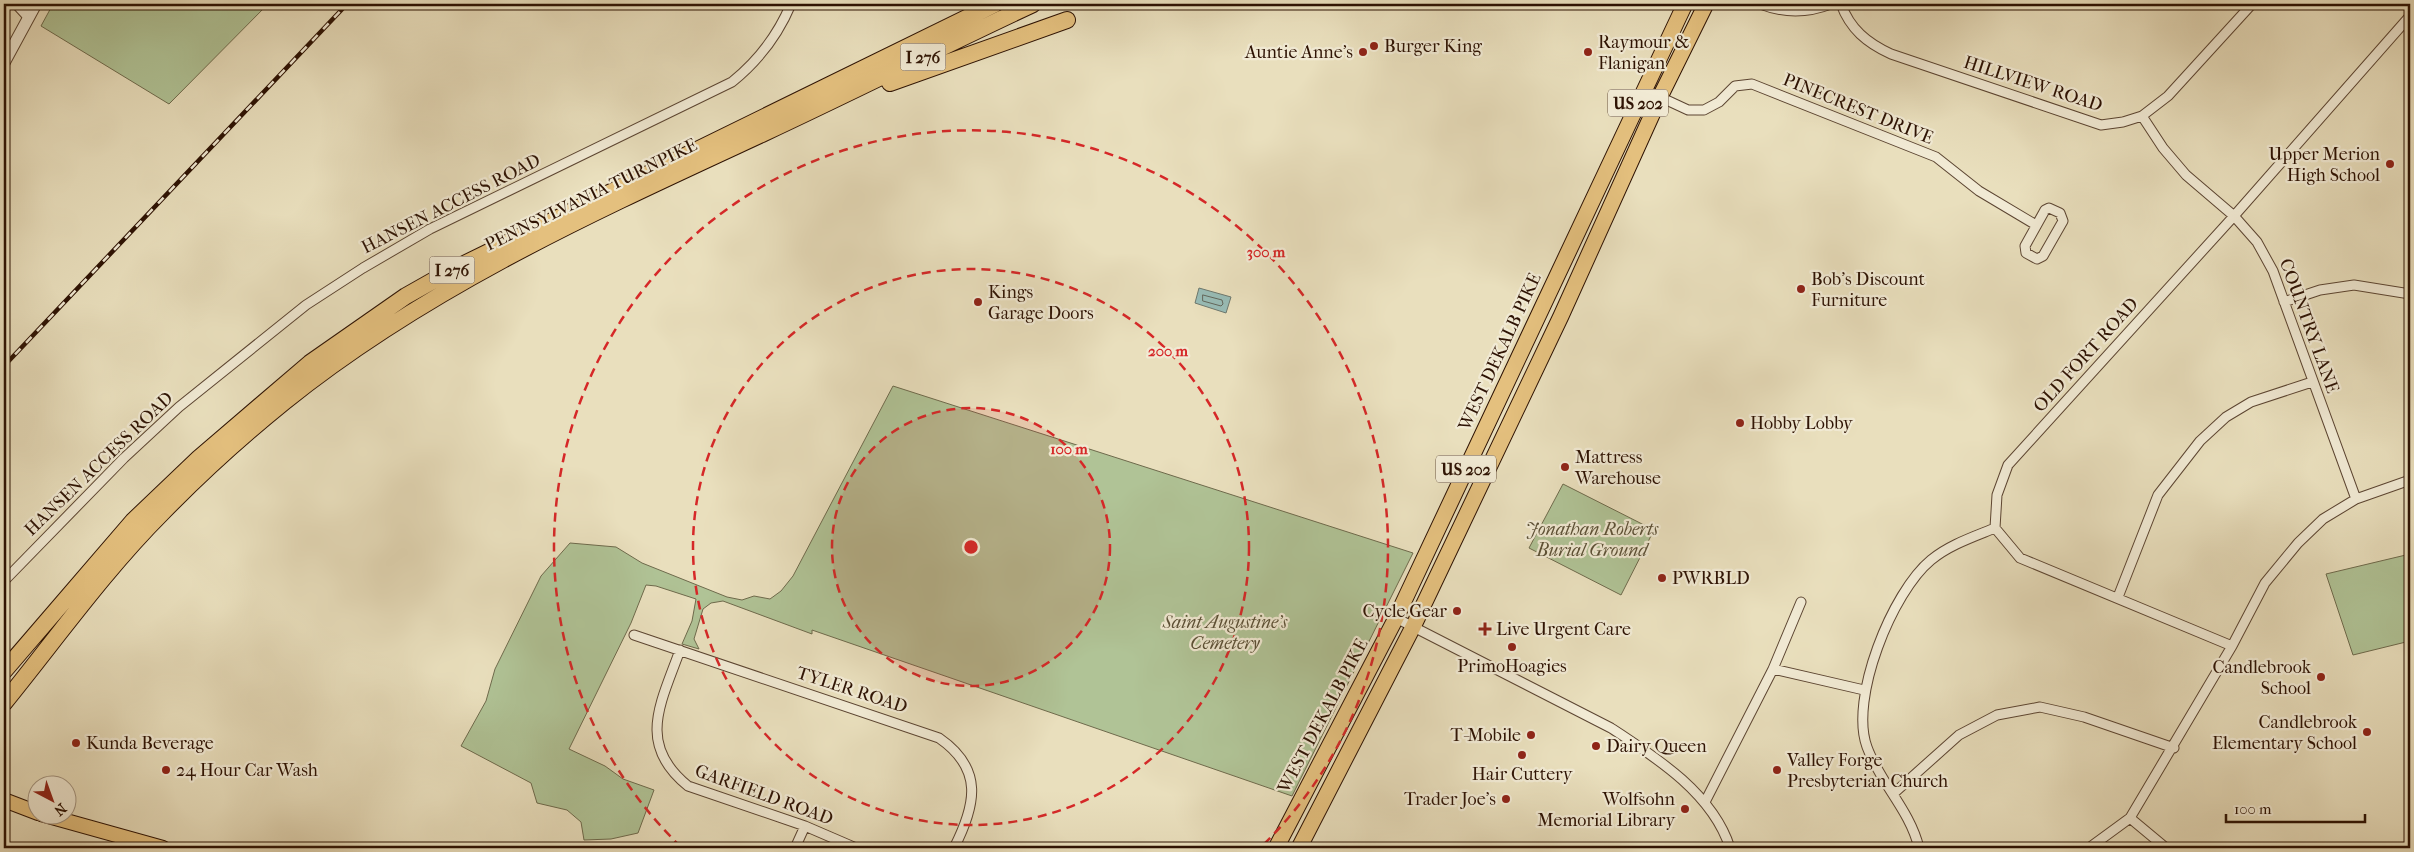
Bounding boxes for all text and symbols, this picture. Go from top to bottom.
place label: Raymour & Flanigan [1598,32,1689,74]
place label: Burger King [1384,36,1482,57]
marker: Burger King [1368,40,1380,52]
place label: Auntie Anne's [1244,42,1353,63]
road number: I 276 [900,44,946,70]
marker: Auntie Anne's [1357,46,1369,58]
marker: Raymour & Flanigan [1582,46,1594,58]
street label: HILLVIEW ROAD [1961,52,2105,116]
street label: PINECREST DRIVE [1780,69,1936,149]
road number: US 202 [1608,90,1668,116]
street label: PENNSYLVANIA TURNPIKE [482,134,700,256]
place label: Upper Merion High School [2269,144,2381,186]
street label: HANSEN ACCESS ROAD [358,150,544,258]
marker: Upper Merion High School [2384,158,2396,170]
text: 300 m [1247,243,1286,261]
road number: I 276 [430,256,474,284]
street label: COUNTRY LANE [2275,256,2343,396]
place label: Bob's Discount Furniture [1811,269,1926,311]
street label: WEST DEKALB PIKE [1454,270,1546,435]
place label: Kings Garage Doors [988,282,1094,324]
marker: Bob's Discount Furniture [1795,283,1807,295]
street label: OLD FORT ROAD [2029,294,2143,416]
marker: Kings Garage Doors [972,296,984,308]
text: 200 m [1148,342,1188,360]
street label: HANSEN ACCESS ROAD [20,388,178,540]
place label: Hobby Lobby [1750,413,1854,434]
marker: Hobby Lobby [1734,417,1746,429]
text: 100 m [1050,440,1088,458]
place label: Mattress Warehouse [1574,447,1661,489]
road number: US 202 [1436,456,1496,482]
marker: Mattress Warehouse [1559,461,1571,473]
park label: Jonathan Roberts Burial Ground [1526,519,1659,561]
centre of rings [962,538,980,556]
place label: PWRBLD [1672,568,1750,589]
marker: PWRBLD [1656,572,1668,584]
place label: Cycle Gear [1363,601,1447,622]
marker: Cycle Gear [1451,605,1463,617]
park label: Saint Augustine's Cemetery [1162,612,1288,654]
place label: Live Urgent Care [1496,619,1631,640]
marker: Live Urgent Care [1478,622,1492,636]
street label: WEST DEKALB PIKE [1273,635,1373,798]
marker: PrimoHoagies [1506,641,1518,653]
place label: PrimoHoagies [1457,656,1567,677]
place label: Candlebrook School [2212,657,2312,699]
street label: TYLER ROAD [794,662,910,718]
marker: Candlebrook School [2315,671,2327,683]
place label: Candlebrook Elementary School [2212,712,2358,754]
place label: T-Mobile [1451,725,1521,746]
marker: Candlebrook Elementary School [2361,726,2373,738]
marker: T-Mobile [1525,729,1537,741]
place label: Kunda Beverage [86,733,214,754]
place label: Dairy Queen [1606,736,1707,757]
marker: Kunda Beverage [70,737,82,749]
marker: Dairy Queen [1590,740,1602,752]
marker: Hair Cuttery [1516,749,1528,761]
place label: Valley Forge Presbyterian Church [1786,750,1948,792]
place label: 24 Hour Car Wash [176,760,318,781]
street label: GARFIELD ROAD [692,760,836,830]
marker: 24 Hour Car Wash [160,764,172,776]
place label: Hair Cuttery [1472,764,1574,785]
marker: Valley Forge Presbyterian Church [1771,764,1783,776]
north arrow [28,774,78,824]
place label: Trader Joe's [1404,789,1496,810]
place label: Wolfsohn Memorial Library [1537,789,1676,831]
scale bar [2226,792,2365,824]
marker: Trader Joe's [1500,793,1512,805]
text: N [50,800,70,820]
text: 100 m [2234,800,2272,818]
marker: Wolfsohn Memorial Library [1679,803,1691,815]

